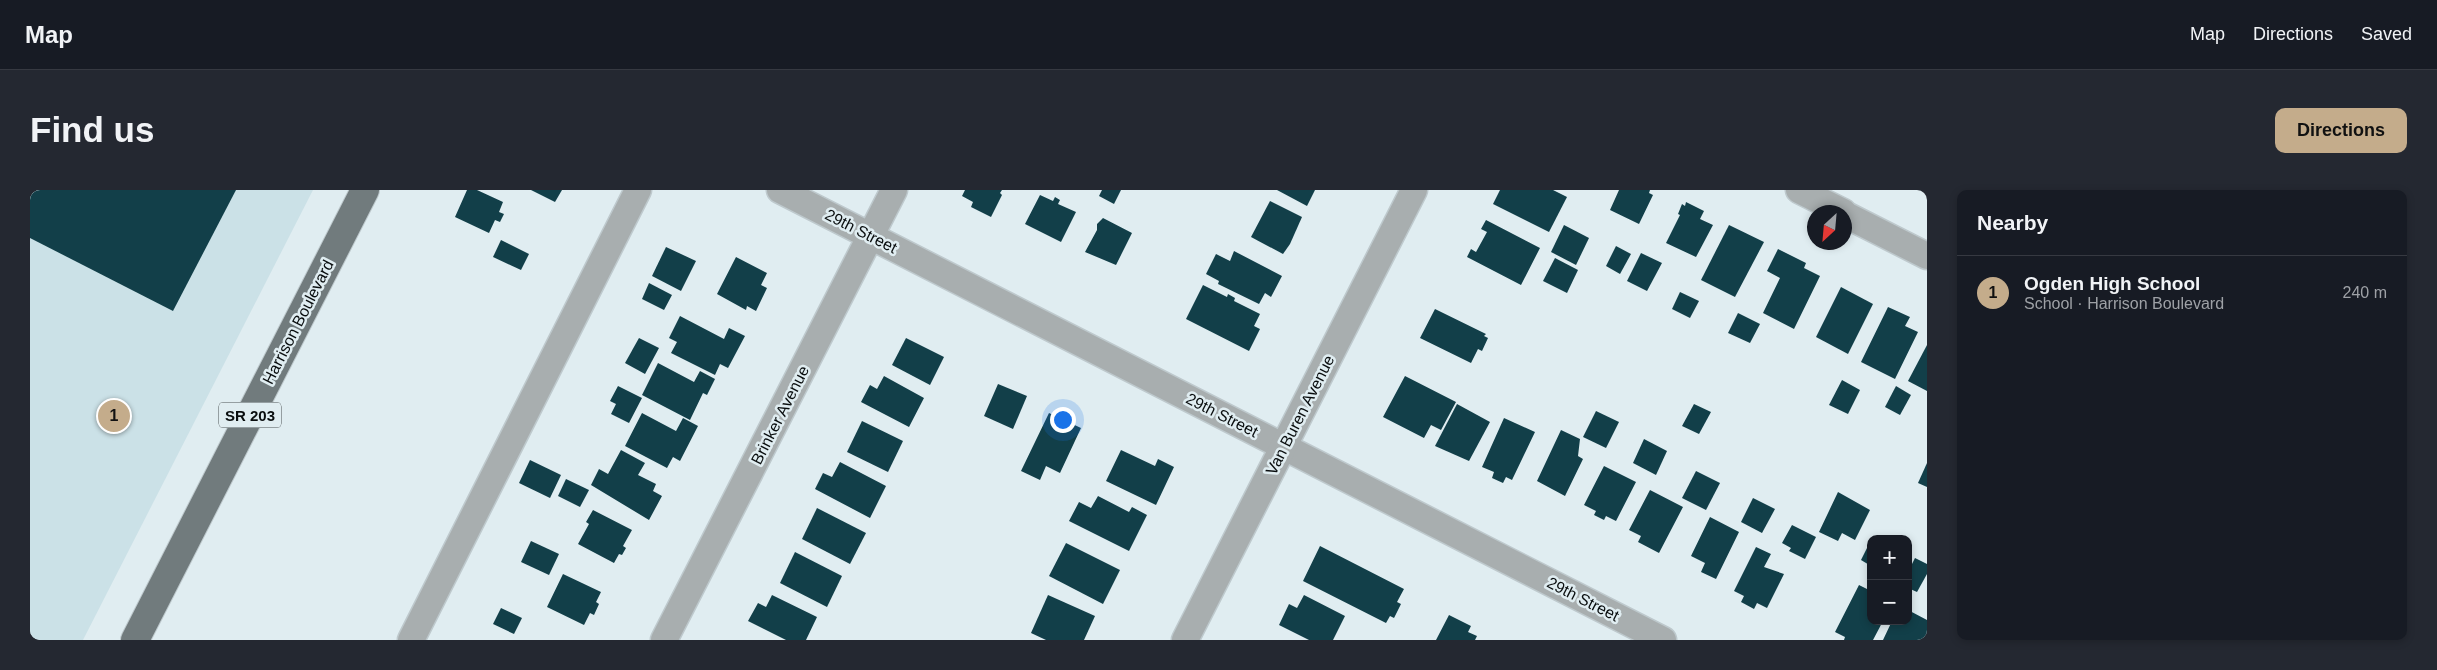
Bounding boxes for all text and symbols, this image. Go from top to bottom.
text: Map [25,21,73,48]
text: Map [2190,24,2225,44]
text: Directions [2253,24,2333,44]
text: Saved [2361,24,2412,44]
button: Directions [2275,108,2407,153]
text: Find us [30,110,154,149]
north arrow [1807,205,1852,250]
street label: 29th Street [822,206,900,257]
text: Nearby [1977,211,2048,234]
street label: Harrison Boulevard [259,257,337,387]
text: Ogden High School [2024,273,2200,294]
text: 1 [1989,284,1997,301]
text: 240 m [2343,284,2387,301]
text: School · Harrison Boulevard [2024,295,2224,312]
street label: Van Buren Avenue [1262,352,1338,478]
street label: Brinker Avenue [748,363,812,467]
street label: 29th Street [1183,390,1261,441]
pin: 1 [98,397,130,435]
road number: SR 203 [219,402,281,428]
your location [1050,407,1076,433]
map controls [1867,535,1912,625]
button: + [1867,535,1912,580]
street label: 29th Street [1544,574,1622,625]
button: − [1867,580,1912,625]

